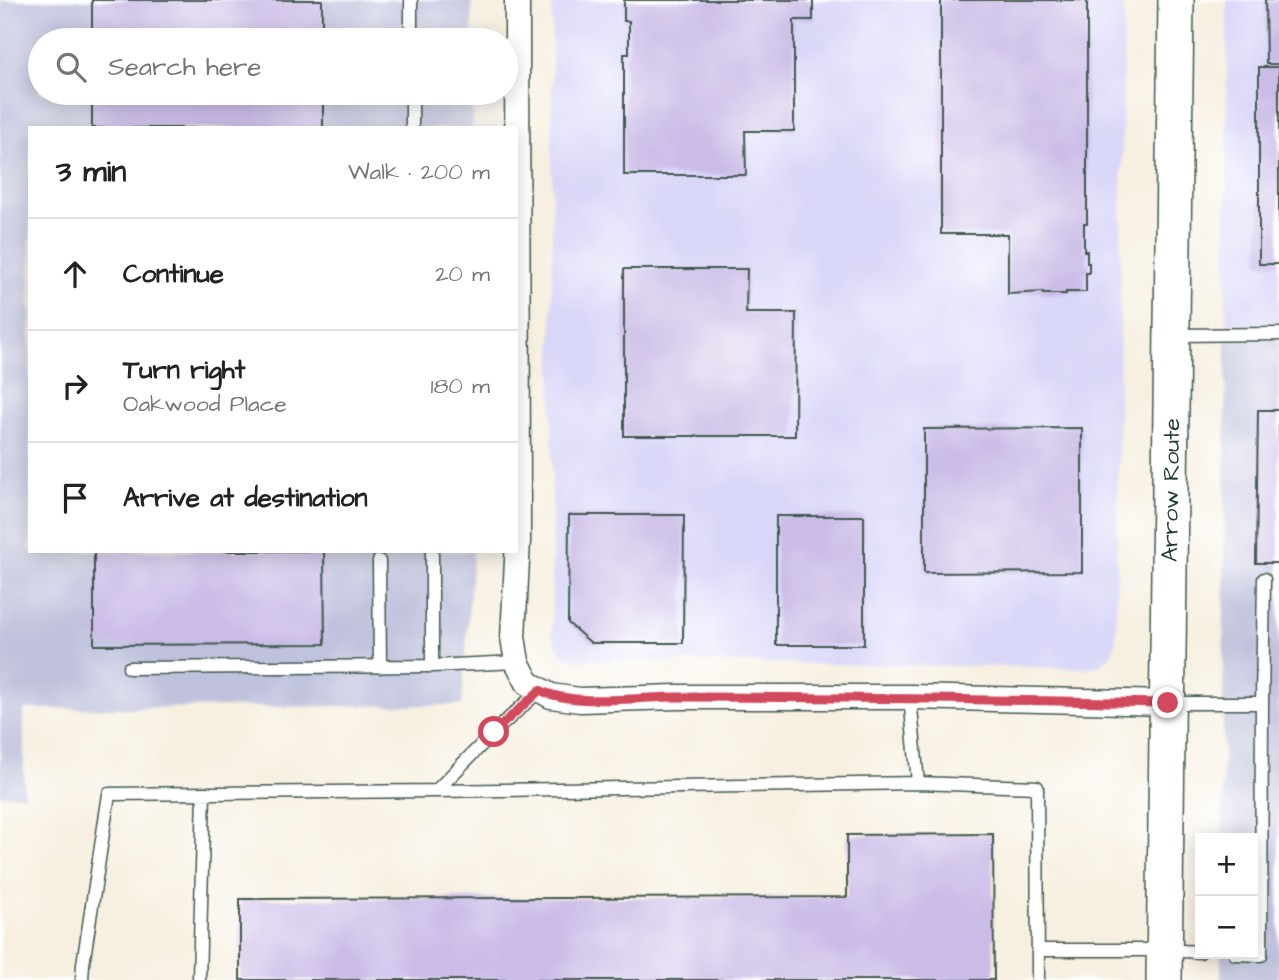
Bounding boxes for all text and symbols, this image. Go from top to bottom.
search box [28,28,518,105]
icon: search [52,48,90,86]
text: Search here [108,49,261,85]
text: 3 min [56,151,126,193]
text: Walk · 200 m [348,156,490,188]
icon: ahead [56,255,94,293]
text: Continue [123,256,224,292]
text: 20 m [435,258,490,290]
text: Turn right [123,352,245,388]
icon: right [56,367,94,405]
text: 180 m [431,370,490,402]
text: Oakwood Place [123,388,287,420]
street label: Arrow Route [1154,418,1188,562]
icon: arrive [56,479,94,517]
text: Arrive at destination [123,480,368,516]
route end [1152,687,1183,718]
route start [478,716,509,747]
map controls [1195,833,1258,959]
button: + [1195,833,1258,896]
button: − [1195,896,1258,959]

